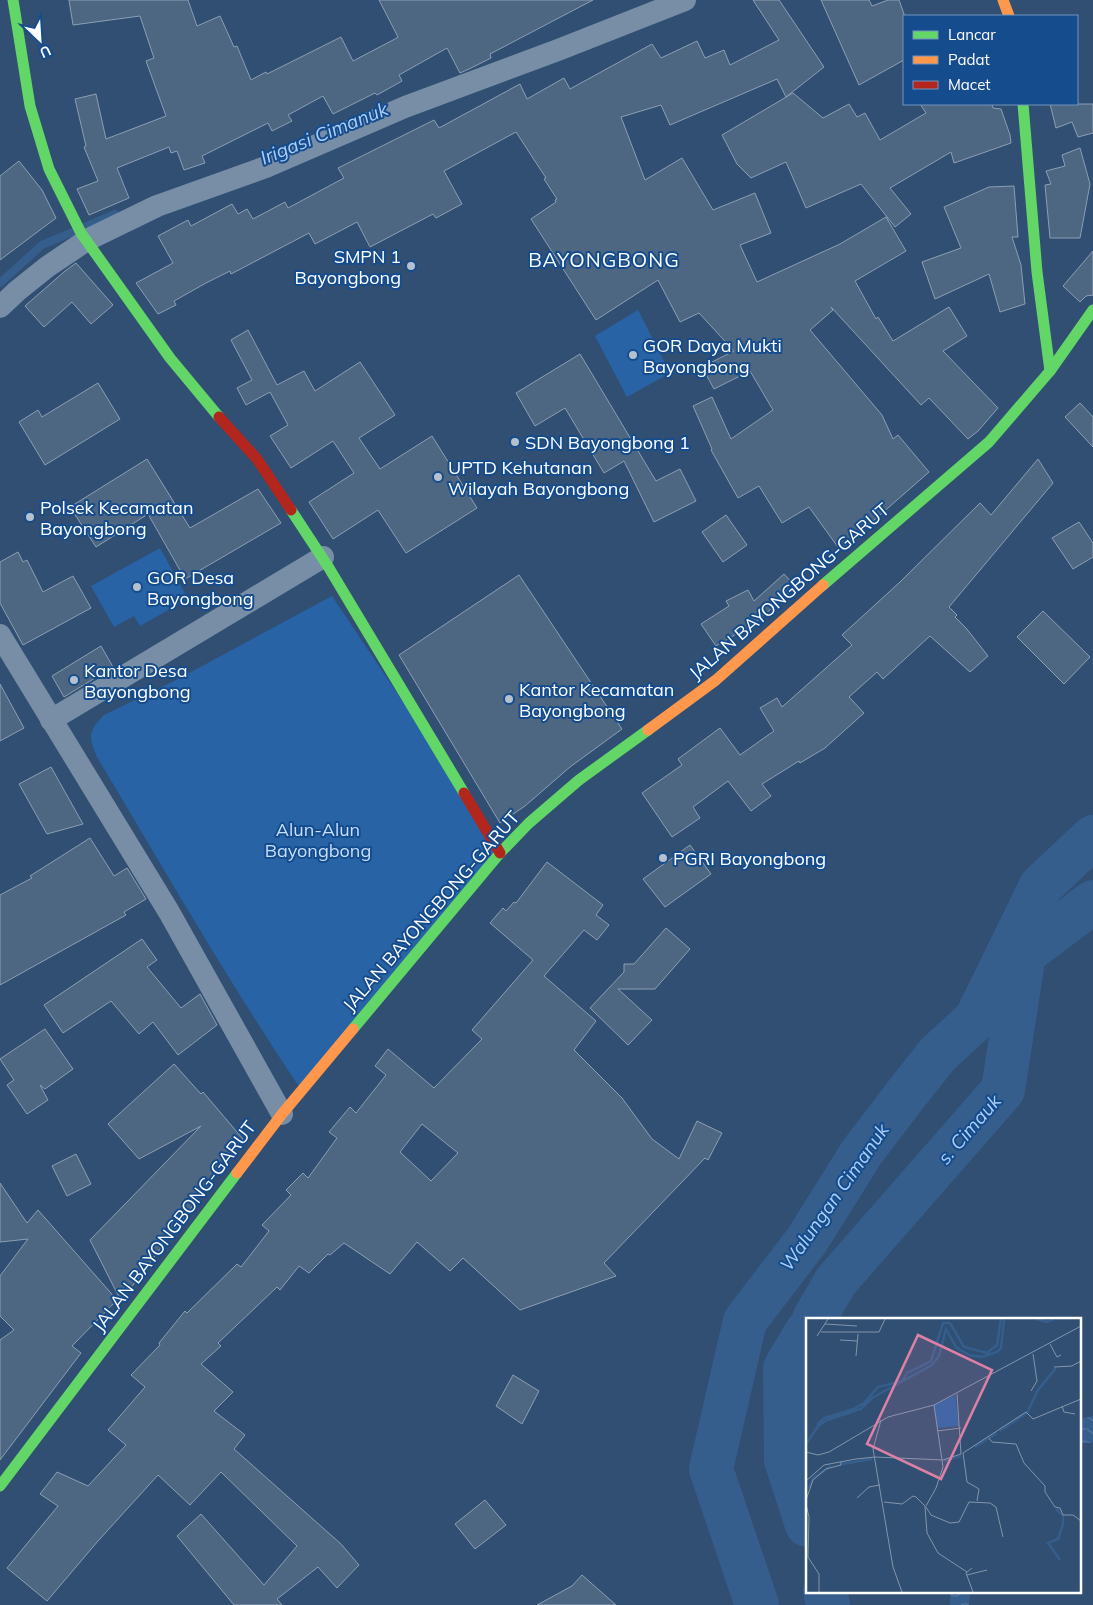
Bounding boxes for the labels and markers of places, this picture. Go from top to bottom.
place label: SMPN 1 Bayongbong [294,245,401,289]
marker: SMPN 1 Bayongbong [405,260,417,272]
place label: GOR Daya Mukti Bayongbong [643,334,782,378]
marker: GOR Daya Mukti Bayongbong [627,349,639,361]
place label: SDN Bayongbong 1 [525,431,690,454]
marker: SDN Bayongbong 1 [509,436,521,448]
place label: UPTD Kehutanan Wilayah Bayongbong [448,456,629,500]
marker: UPTD Kehutanan Wilayah Bayongbong [432,471,444,483]
place label: Polsek Kecamatan Bayongbong [40,496,193,540]
marker: Polsek Kecamatan Bayongbong [24,511,36,523]
place label: GOR Desa Bayongbong [147,566,254,610]
marker: GOR Desa Bayongbong [131,581,143,593]
place label: Kantor Desa Bayongbong [84,659,191,703]
marker: Kantor Desa Bayongbong [68,674,80,686]
place label: Kantor Kecamatan Bayongbong [519,678,674,722]
marker: Kantor Kecamatan Bayongbong [503,693,515,705]
place label: PGRI Bayongbong [673,847,826,870]
marker: PGRI Bayongbong [657,852,669,864]

